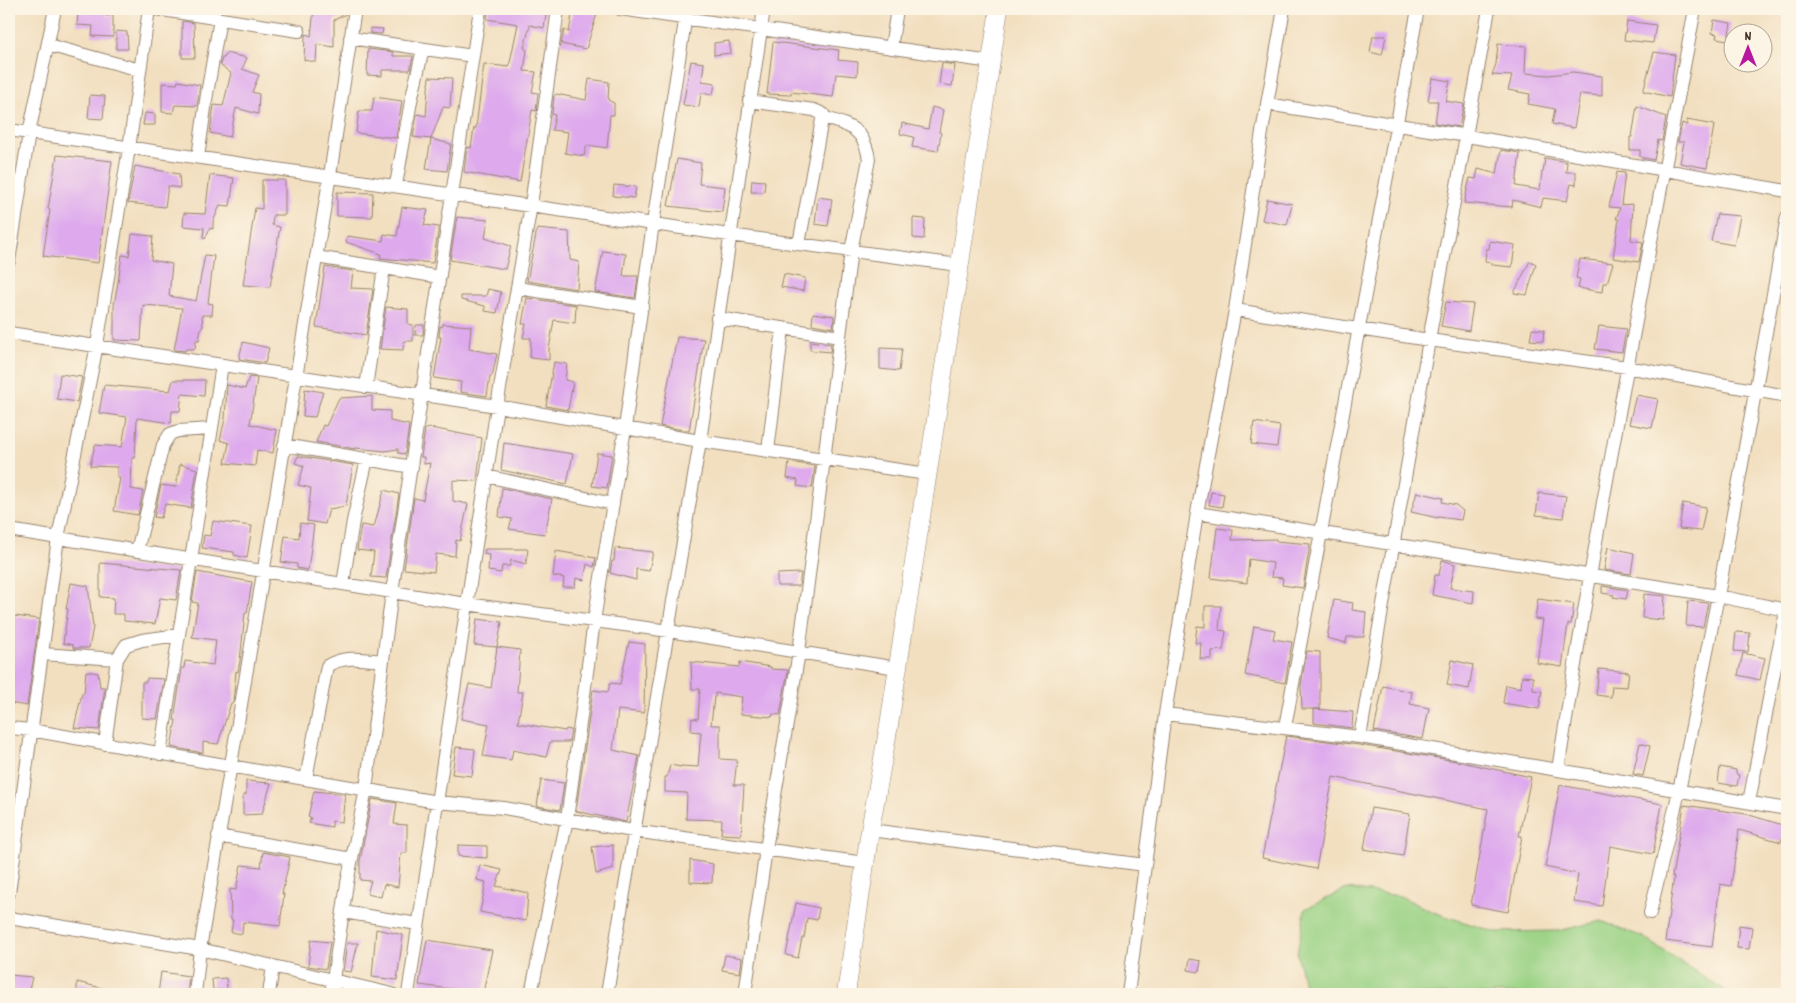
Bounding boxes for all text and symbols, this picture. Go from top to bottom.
north arrow [1724,22,1774,72]
text: N [1745,27,1752,47]

